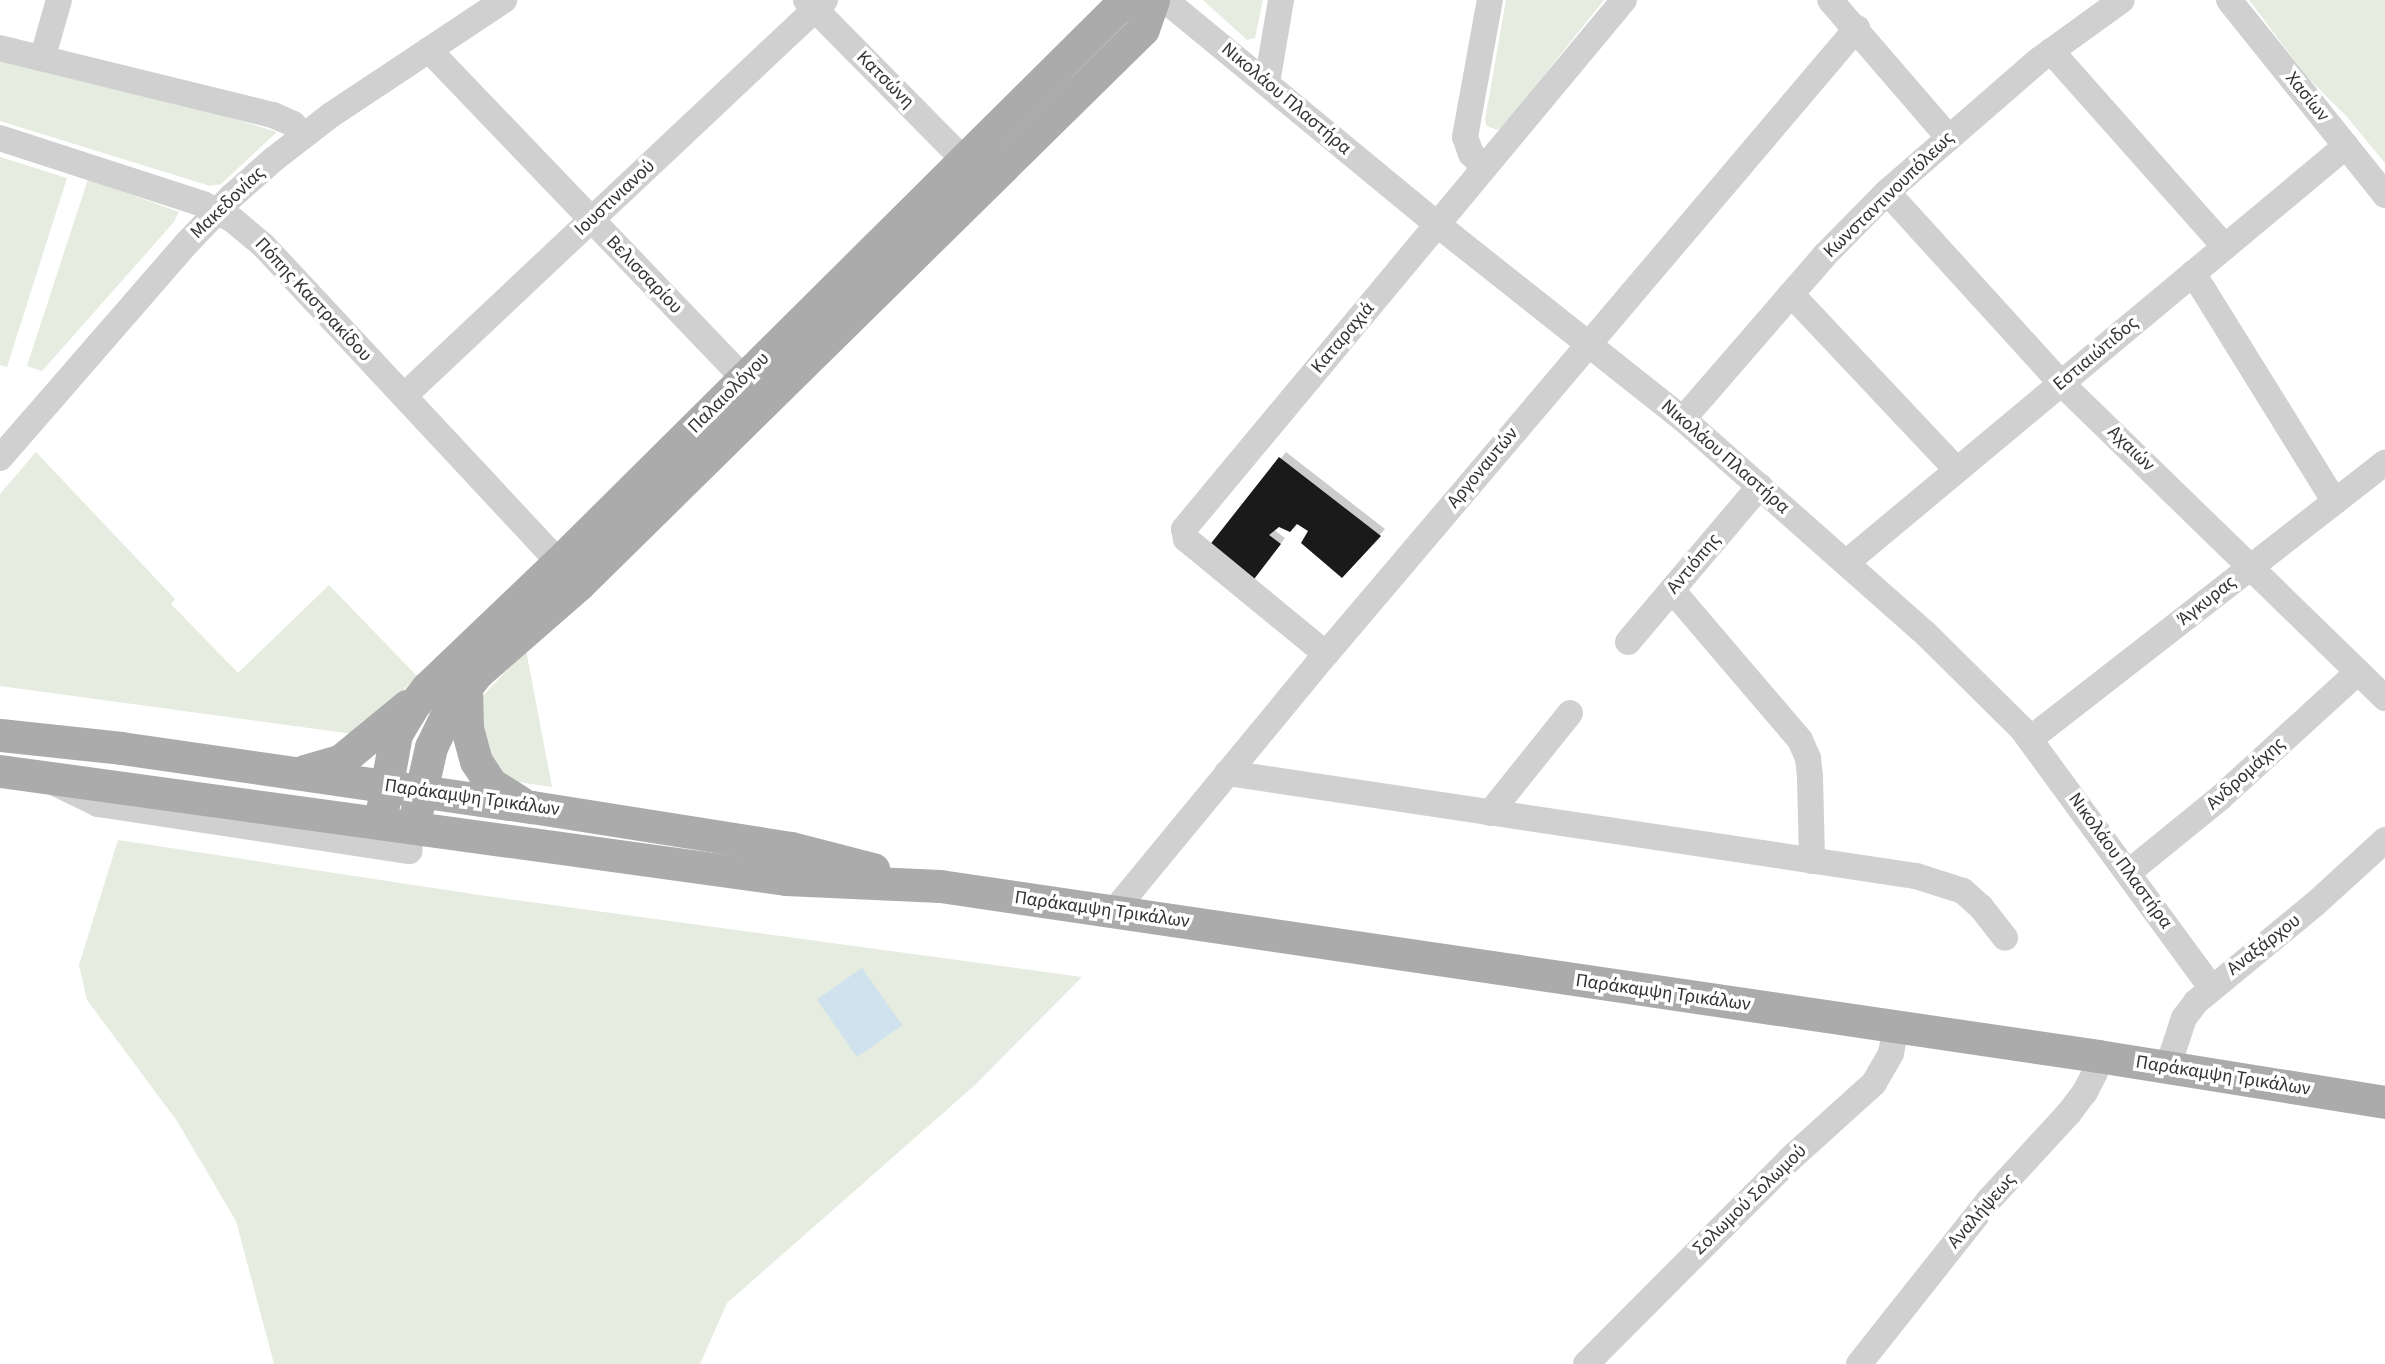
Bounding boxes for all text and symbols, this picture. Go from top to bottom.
street label: Νικολάου Πλαστήρα [1216,38,1356,160]
street label: Κατσώνη [851,46,919,114]
street label: Χασίων [2280,68,2334,126]
street label: Κωνσταντινουπόλεως [1819,127,1959,263]
street label: Ιουστινιανού [570,155,660,241]
street label: Μακεδονίας [186,162,270,244]
street label: Βελισσαρίου [601,231,687,319]
street label: Πόπης Καστρακίδου [250,233,376,367]
street label: Καταραχιά [1307,298,1379,378]
street label: Εστιαιώτιδος [2049,312,2143,396]
street label: Παλαιολόγου [684,348,774,438]
street label: Νικολάου Πλαστήρα [1656,395,1794,519]
street label: Αχαιών [2103,421,2159,477]
street label: Αργοναυτών [1443,423,1523,513]
street label: Αντιόπης [1662,529,1726,599]
street label: Άγκυρας [2173,571,2241,631]
street label: Ανδρομάχης [2202,733,2290,815]
street label: Παράκαμψη Τρικάλων [383,774,561,822]
street label: Νικολάου Πλαστήρα [2063,789,2177,933]
street label: Παράκαμψη Τρικάλων [1013,886,1191,934]
street label: Αναξάρχου [2223,909,2305,981]
street label: Παράκαμψη Τρικάλων [1574,969,1752,1017]
street label: Παράκαμψη Τρικάλων [2134,1051,2312,1101]
street label: Σολωμού Σολωμού [1688,1140,1812,1260]
street label: Αναλήψεως [1943,1169,2021,1253]

